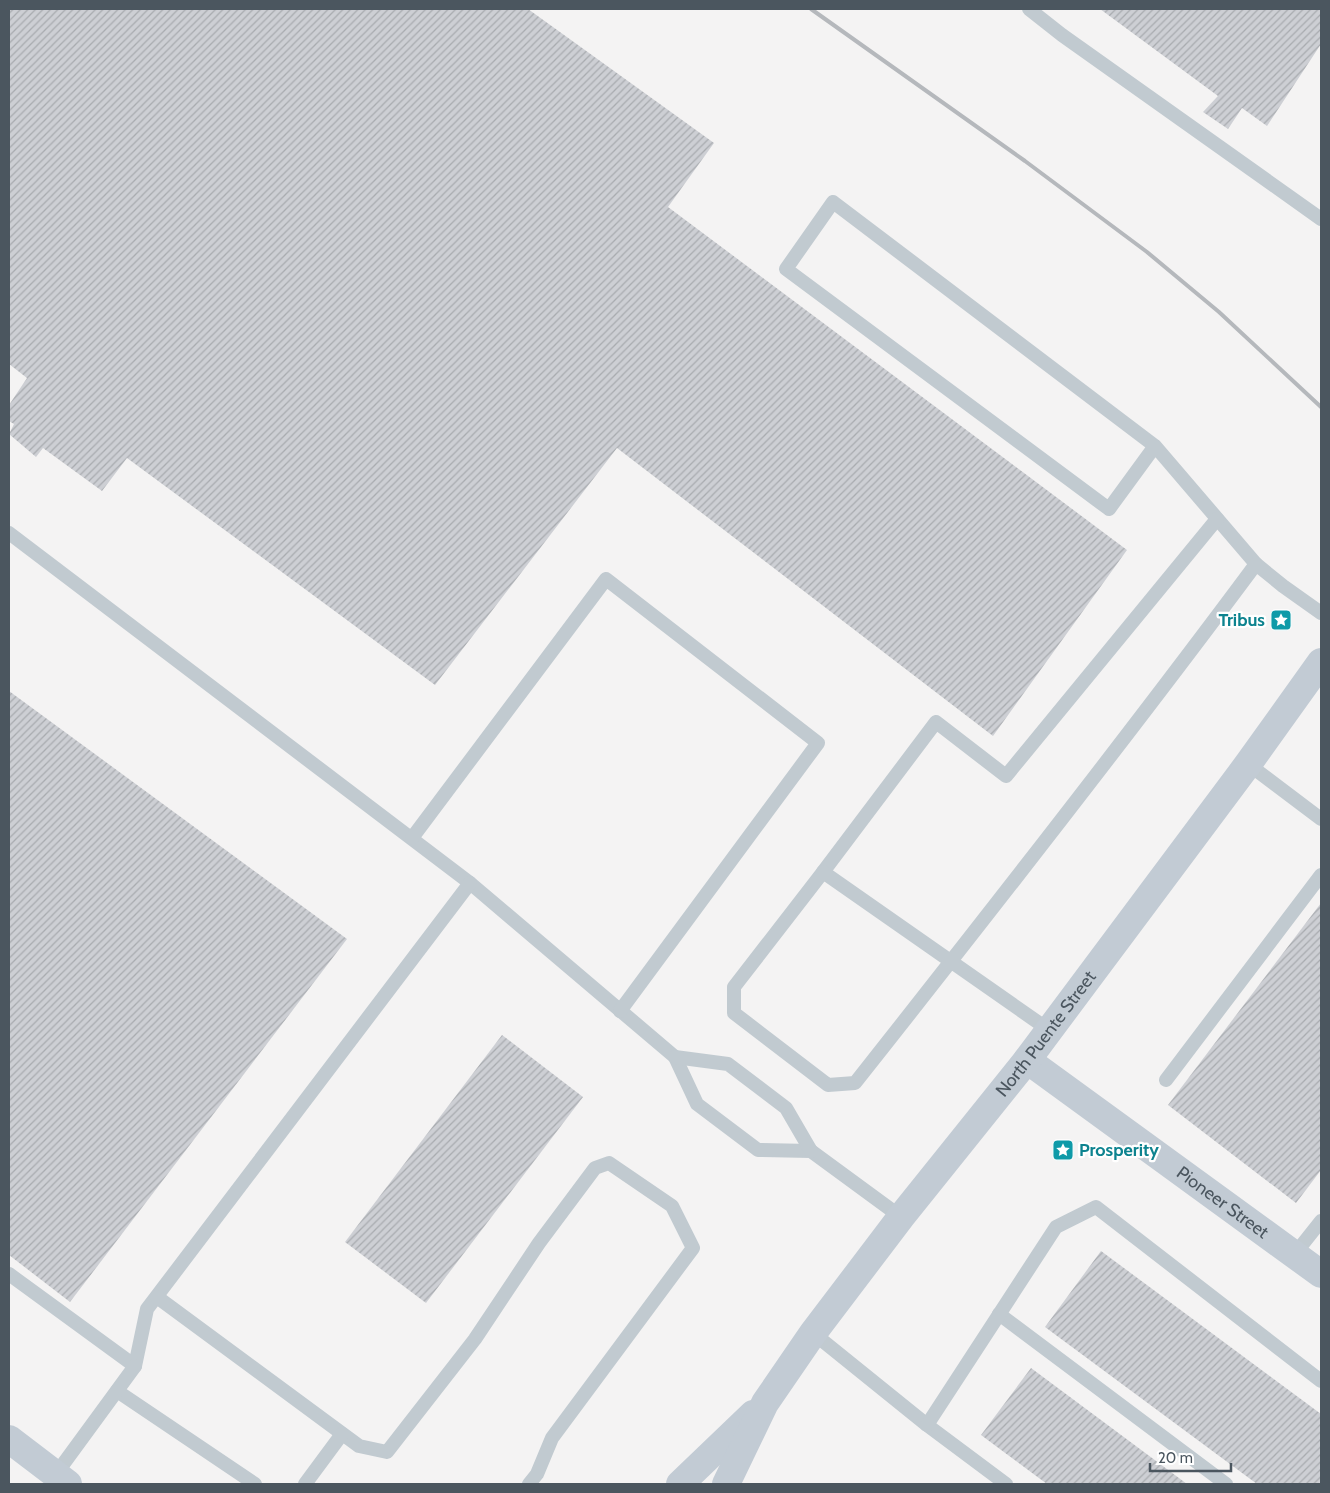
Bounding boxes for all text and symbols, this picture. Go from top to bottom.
place icon: Tribus [1269,608,1293,632]
place label: Tribus [1218,609,1265,631]
street label: North Puente Street [991,967,1101,1101]
place icon: Prosperity [1051,1138,1075,1162]
place label: Prosperity [1079,1139,1159,1161]
street label: Pioneer Street [1172,1162,1273,1243]
scale bar [1150,1440,1231,1472]
text: 20 m [1158,1449,1193,1467]

